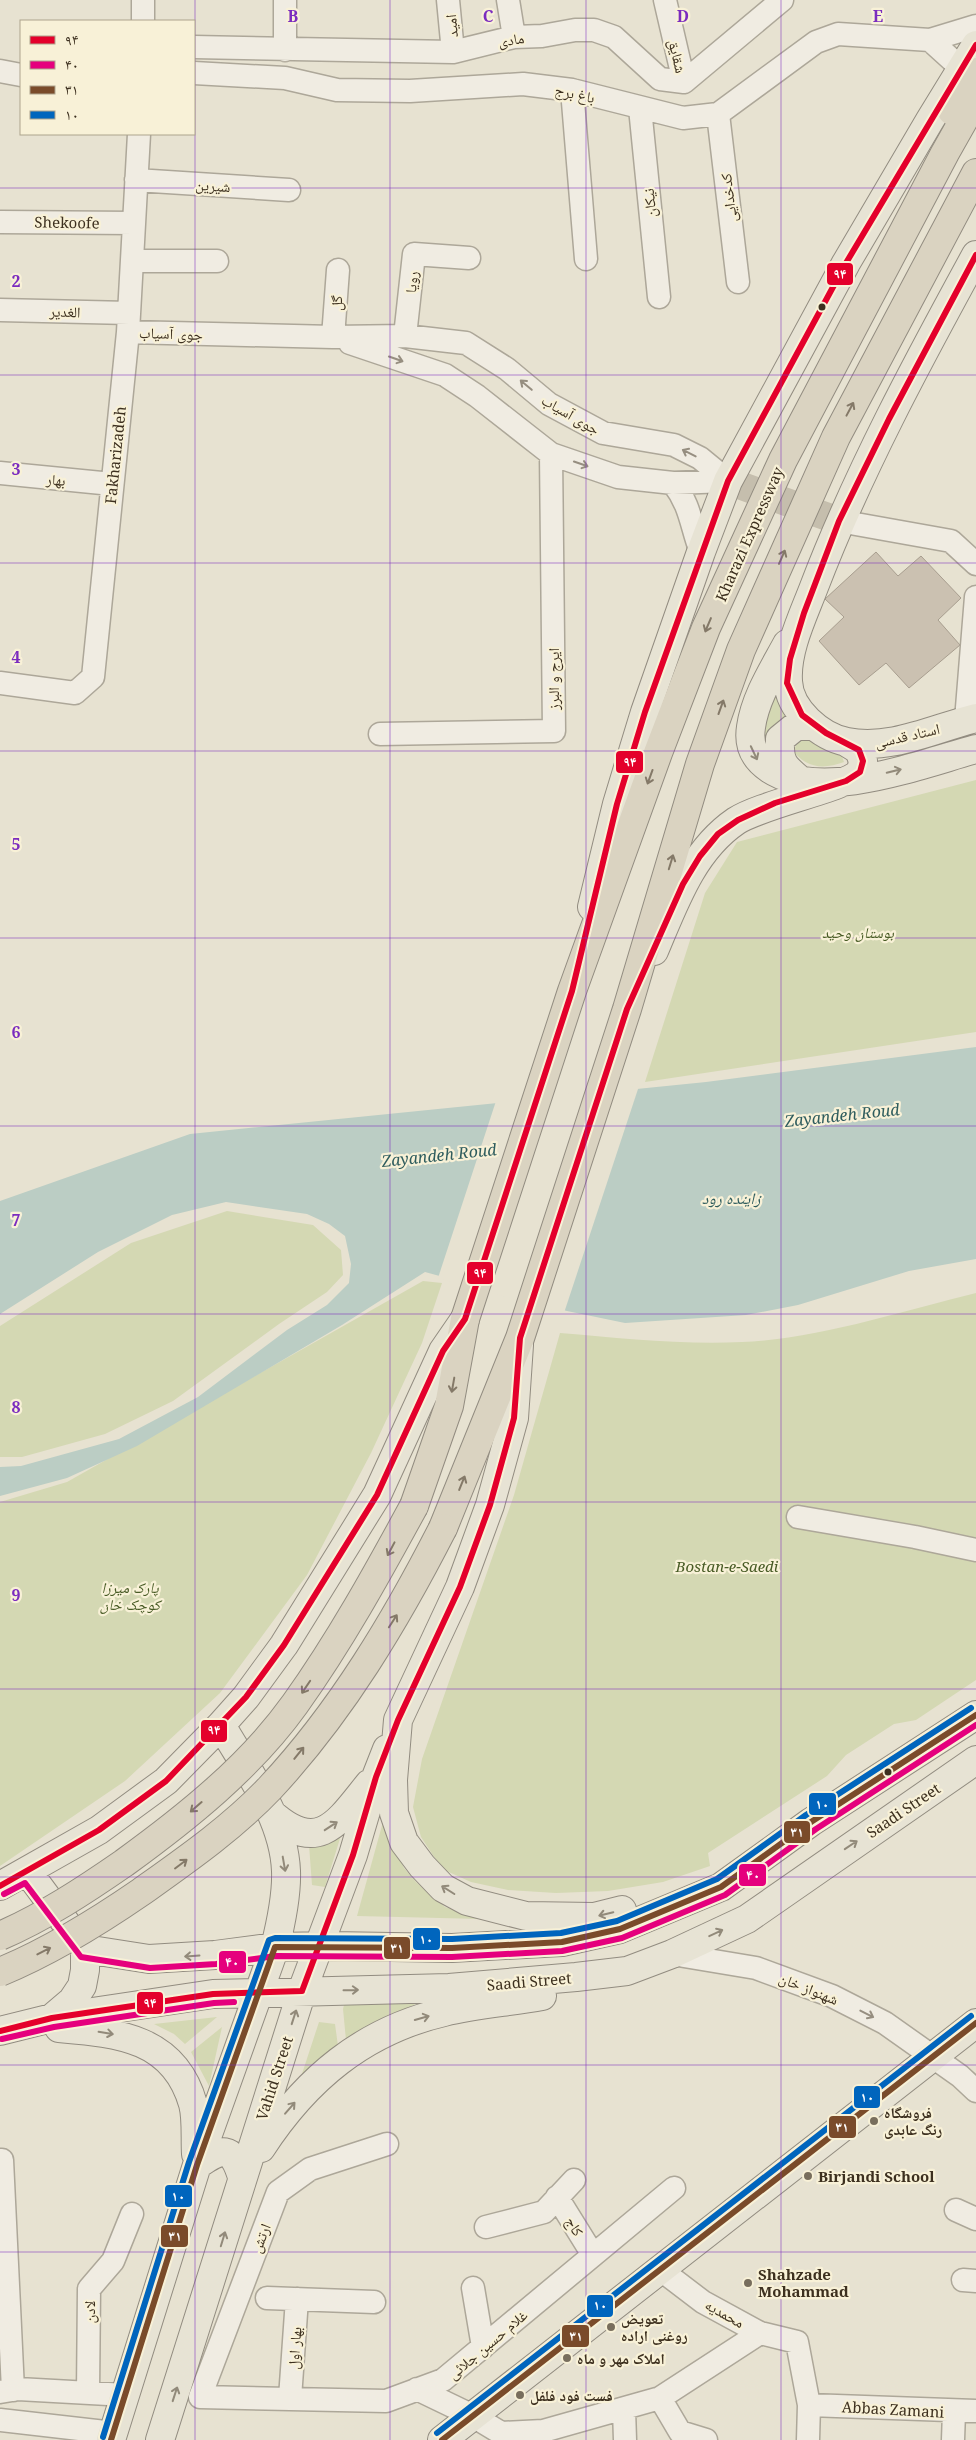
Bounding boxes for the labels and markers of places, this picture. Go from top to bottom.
unlabelled marker [817,302,827,312]
unlabelled marker [883,1767,893,1777]
place label: فروشگاه رنگ عابدی [884,2102,943,2139]
marker: فروشگاه رنگ عابدی [868,2115,880,2127]
place label: Birjandi School [818,2166,935,2186]
marker: Birjandi School [802,2170,814,2182]
place label: Shahzade Mohammad [758,2264,849,2301]
marker: Shahzade Mohammad [742,2277,754,2289]
place label: تعویض روغنی اراده [621,2308,688,2345]
marker: تعویض روغنی اراده [605,2321,617,2333]
place label: املاک مهر و ماه [577,2348,665,2368]
marker: املاک مهر و ماه [561,2352,573,2364]
place label: فست فود فلفل [530,2385,613,2405]
marker: فست فود فلفل [514,2389,526,2401]

